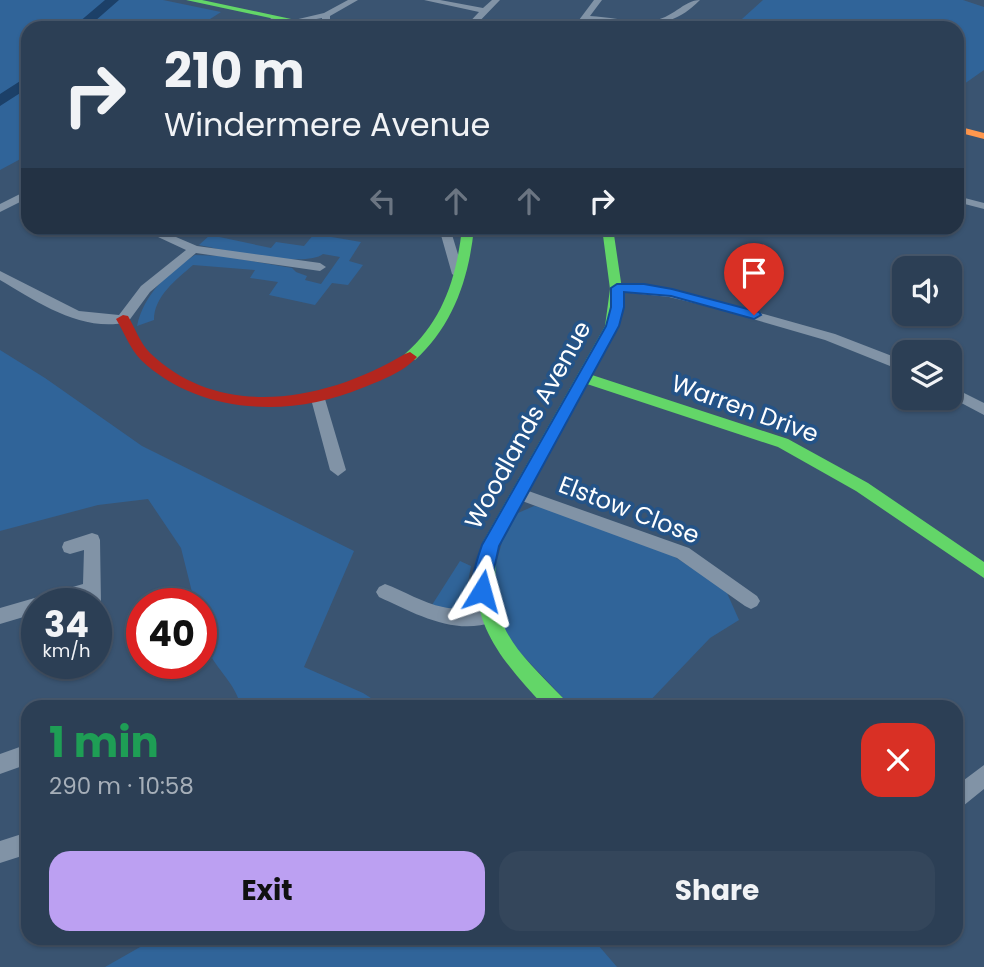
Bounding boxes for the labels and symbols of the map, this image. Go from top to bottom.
pin [724,243,784,315]
street label: Woodlands Avenue [457,315,599,535]
street label: Warren Drive [667,367,823,450]
street label: Elstow Close [554,468,704,551]
position arrow [445,554,519,628]
speed limit sign: 40 [126,588,217,679]

